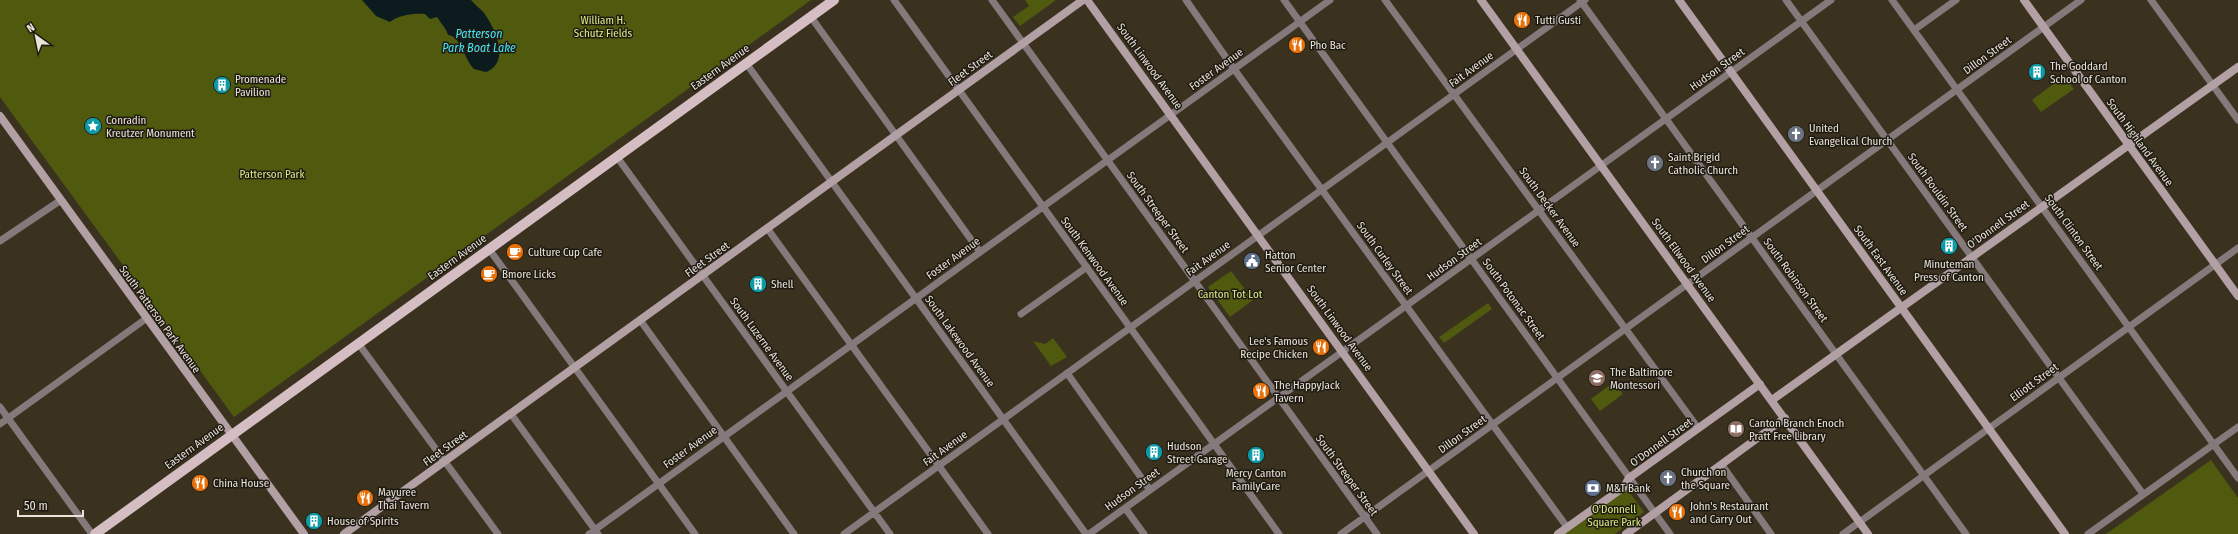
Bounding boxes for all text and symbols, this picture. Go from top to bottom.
restaurant icon: Tutti Gusti [1512,10,1532,30]
park label: William H. Schutz Fields [574,14,632,40]
place label: Tutti Gusti [1535,14,1581,27]
north arrow [16,16,56,56]
text: N [25,21,37,35]
street label: South Linwood Avenue [1114,21,1185,112]
water label: Patterson Park Boat Lake [442,27,516,55]
street label: Dillon Street [1961,33,2014,77]
restaurant icon: Pho Bac [1287,35,1307,55]
place label: Pho Bac [1310,39,1346,52]
street label: Eastern Avenue [688,42,752,93]
street label: Hudson Street [1687,45,1747,94]
street label: Foster Avenue [1187,46,1246,93]
street label: Fleet Street [946,48,995,89]
street label: Fait Avenue [1447,49,1496,90]
place label: The Goddard School of Canton [2050,60,2126,86]
building icon: The Goddard School of Canton [2027,62,2047,82]
place label: Promenade Pavilion [235,73,286,99]
building icon: Promenade Pavilion [212,75,232,95]
street label: South Highland Avenue [2103,96,2176,189]
place label: Conradin Kreutzer Monument [106,114,195,140]
place icon: Conradin Kreutzer Monument [83,116,103,136]
place label: United Evangelical Church [1809,122,1892,148]
church icon: United Evangelical Church [1786,124,1806,144]
place label: Saint Brigid Catholic Church [1668,151,1738,177]
street label: South Bouldin Street [1905,151,1971,234]
church icon: Saint Brigid Catholic Church [1645,153,1665,173]
street label: South Decker Avenue [1516,165,1583,250]
park label: Patterson Park [239,168,305,181]
street label: South Streeper Street [1124,169,1192,256]
street label: South Clinton Street [2042,192,2106,273]
street label: O'Donnell Street [1965,197,2032,251]
street label: South Kenwood Avenue [1058,215,1131,308]
street label: South Ellwood Avenue [1649,216,1718,305]
street label: South Curley Street [1354,219,1416,298]
street label: Dillon Street [1699,222,1752,266]
street label: South East Avenue [1851,223,1910,298]
street label: Eastern Avenue [425,232,489,283]
street label: Foster Avenue [924,235,983,282]
street label: Hudson Street [1424,235,1484,284]
street label: South Robinson Street [1761,236,1831,325]
building icon: Minuteman Press of Canton [1939,236,1959,256]
street label: Fait Avenue [1184,238,1233,279]
street label: Fleet Street [683,239,732,280]
cafe icon: Culture Cup Cafe [505,242,525,262]
place label: Culture Cup Cafe [528,246,602,259]
place label: Hatton Senior Center [1265,249,1326,275]
public building icon: Hatton Senior Center [1242,251,1262,271]
street label: South Potomac Street [1480,256,1548,343]
place label: Minuteman Press of Canton [1914,258,1984,284]
street label: South Patterson Park Avenue [116,263,203,376]
cafe icon: Bmore Licks [479,264,499,284]
place label: Bmore Licks [502,268,556,281]
building icon: Shell [748,274,768,294]
place label: Shell [771,278,794,291]
street label: South Linwood Avenue [1304,283,1375,374]
park label: Canton Tot Lot [1198,288,1263,301]
street label: South Lakewood Avenue [922,293,997,390]
street label: South Luzerne Avenue [727,295,796,384]
place label: Lee's Famous Recipe Chicken [1240,335,1308,361]
restaurant icon: Lee's Famous Recipe Chicken [1311,337,1331,357]
street label: Elliott Street [2008,360,2061,404]
place label: The Baltimore Montessori [1610,366,1673,392]
school or university icon: The Baltimore Montessori [1587,368,1607,388]
place label: The HappyJack Tavern [1274,379,1341,405]
restaurant icon: The HappyJack Tavern [1251,381,1271,401]
street label: Dillon Street [1436,412,1489,456]
street label: O'Donnell Street [1628,415,1695,469]
place label: Canton Branch Enoch Pratt Free Library [1749,417,1844,443]
library icon: Canton Branch Enoch Pratt Free Library [1726,419,1746,439]
street label: Eastern Avenue [162,421,226,472]
street label: Foster Avenue [661,424,720,471]
street label: Fleet Street [421,428,470,469]
street label: Fait Avenue [921,428,970,469]
street label: South Streeper Street [1313,432,1381,519]
place label: Hudson Street Garage [1167,440,1228,466]
building icon: Hudson Street Garage [1144,442,1164,462]
building icon: Mercy Canton FamilyCare [1246,445,1266,465]
street label: Hudson Street [1102,465,1162,514]
place label: Church on the Square [1681,466,1730,492]
place label: Mercy Canton FamilyCare [1226,467,1286,493]
church icon: Church on the Square [1658,468,1678,488]
restaurant icon: China House [190,473,210,493]
place label: China House [213,477,269,490]
bank icon: M&T Bank [1583,478,1603,498]
place label: M&T Bank [1606,482,1651,495]
place label: Mayuree Thai Tavern [378,486,429,512]
restaurant icon: Mayuree Thai Tavern [355,488,375,508]
scale bar [18,492,83,518]
text: 50 m [24,499,48,513]
place label: John's Restaurant and Carry Out [1690,500,1769,526]
restaurant icon: John's Restaurant and Carry Out [1667,502,1687,522]
park label: O'Donnell Square Park [1587,503,1642,529]
building icon: House of Spirits [304,511,324,531]
place label: House of Spirits [327,515,399,528]

